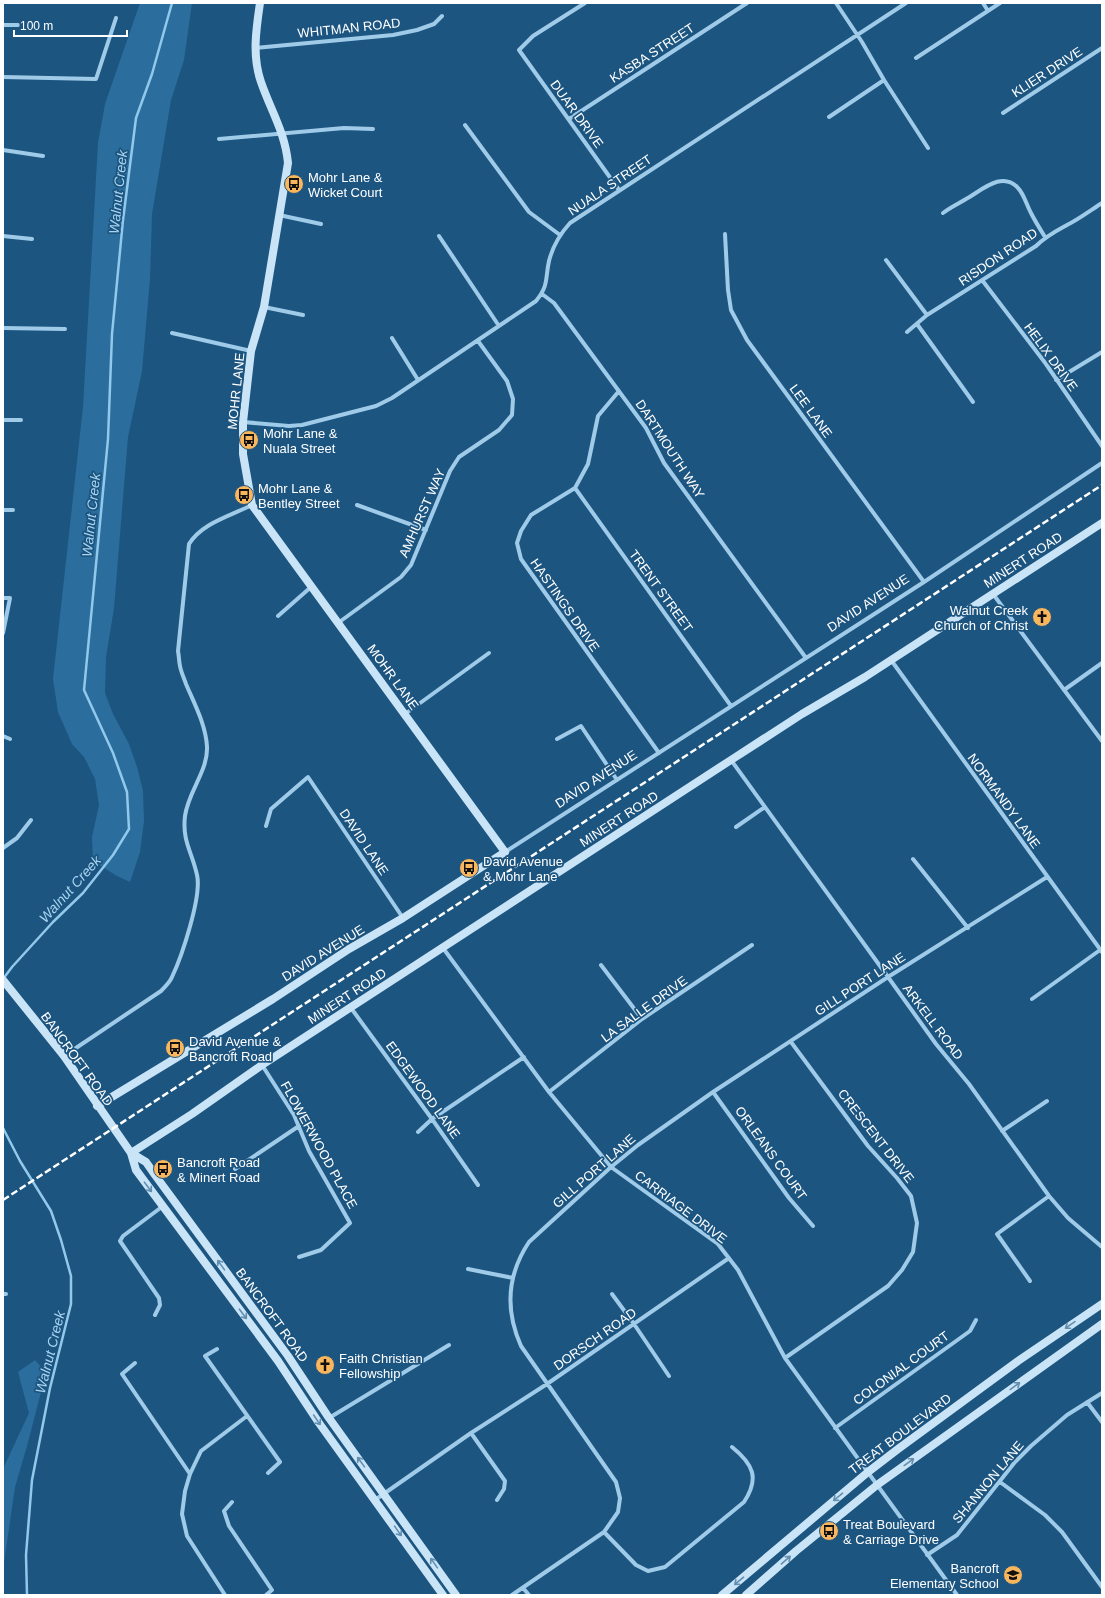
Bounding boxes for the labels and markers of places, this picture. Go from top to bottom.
place label: Mohr Lane & Wicket Court [308,170,383,200]
bus stop icon: Mohr Lane & Wicket Court [283,173,305,195]
place label: Mohr Lane & Nuala Street [263,426,338,456]
bus stop icon: Mohr Lane & Nuala Street [238,429,260,451]
place label: Mohr Lane & Bentley Street [258,481,340,511]
bus stop icon: Mohr Lane & Bentley Street [233,484,255,506]
place label: Walnut Creek Church of Christ [934,603,1028,633]
church icon: Walnut Creek Church of Christ [1031,606,1053,628]
place label: David Avenue & Mohr Lane [483,854,563,884]
bus stop icon: David Avenue & Mohr Lane [458,857,480,879]
place label: David Avenue & Bancroft Road [189,1034,282,1064]
bus stop icon: David Avenue & Bancroft Road [164,1037,186,1059]
place label: Bancroft Road & Minert Road [177,1155,260,1185]
bus stop icon: Bancroft Road & Minert Road [152,1158,174,1180]
place label: Faith Christian Fellowship [339,1351,423,1381]
church icon: Faith Christian Fellowship [314,1354,336,1376]
place label: Treat Boulevard & Carriage Drive [843,1517,939,1547]
bus stop icon: Treat Boulevard & Carriage Drive [818,1520,840,1542]
place label: Bancroft Elementary School [890,1561,999,1591]
school or university icon: Bancroft Elementary School [1002,1564,1024,1586]

